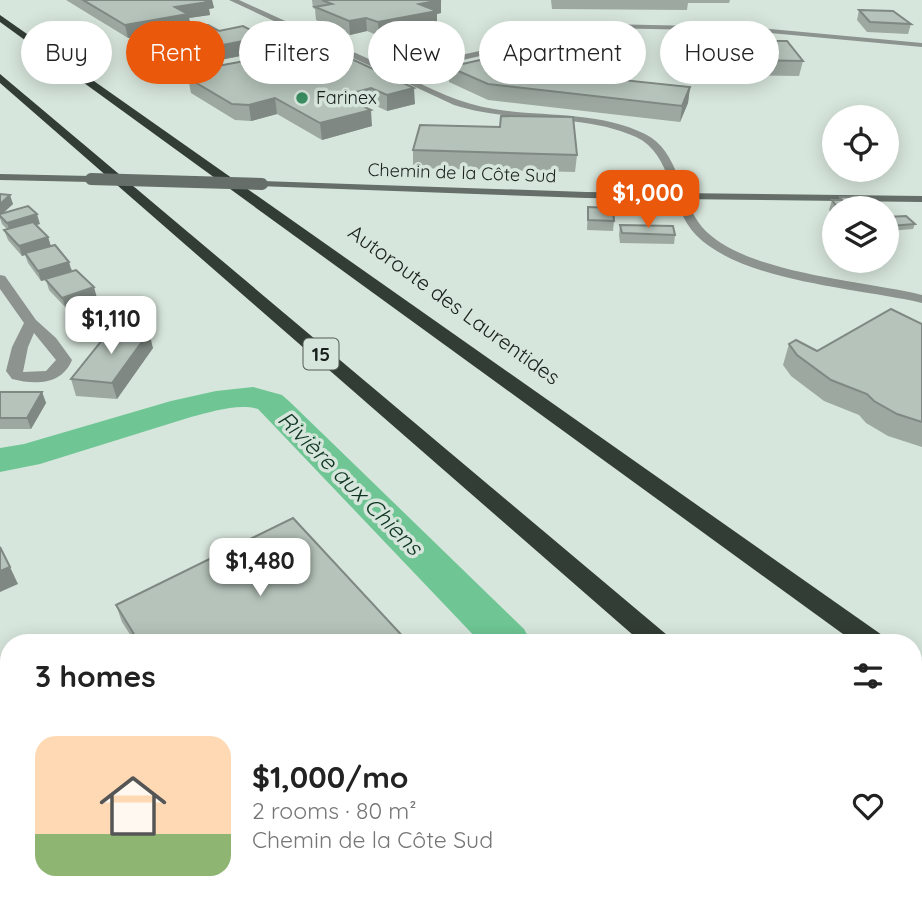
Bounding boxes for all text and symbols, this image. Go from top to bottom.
chip: Buy [21,21,112,84]
chip: Rent [126,21,225,84]
chip: Filters [239,21,354,84]
chip: New [368,21,465,84]
chip: Apartment [479,21,646,84]
chip: House [660,21,779,84]
place label: Farinex [316,86,377,109]
marker: Farinex [294,90,310,106]
map controls [822,105,899,273]
button: locate [822,105,899,182]
street label: Chemin de la Côte Sud [367,158,557,187]
pin: $1,000 [591,170,705,230]
text: $1,000 [612,178,684,207]
button: layers [822,196,899,273]
street label: Autoroute des Laurentides [344,219,566,390]
pin: $1,110 [54,296,168,356]
text: $1,110 [81,304,141,333]
road number: 15 [304,338,338,370]
water label: Rivière aux Chiens [272,404,430,562]
pin: $1,480 [203,538,317,598]
text: $1,480 [225,546,295,575]
text: 3 homes [35,657,156,695]
icon: filters [849,657,887,695]
text: $1,000/mo [252,758,409,796]
icon: home [91,764,175,848]
icon: heart [849,787,887,825]
text: 2 rooms · 80 m² [252,796,417,825]
text: Chemin de la Côte Sud [252,825,493,854]

